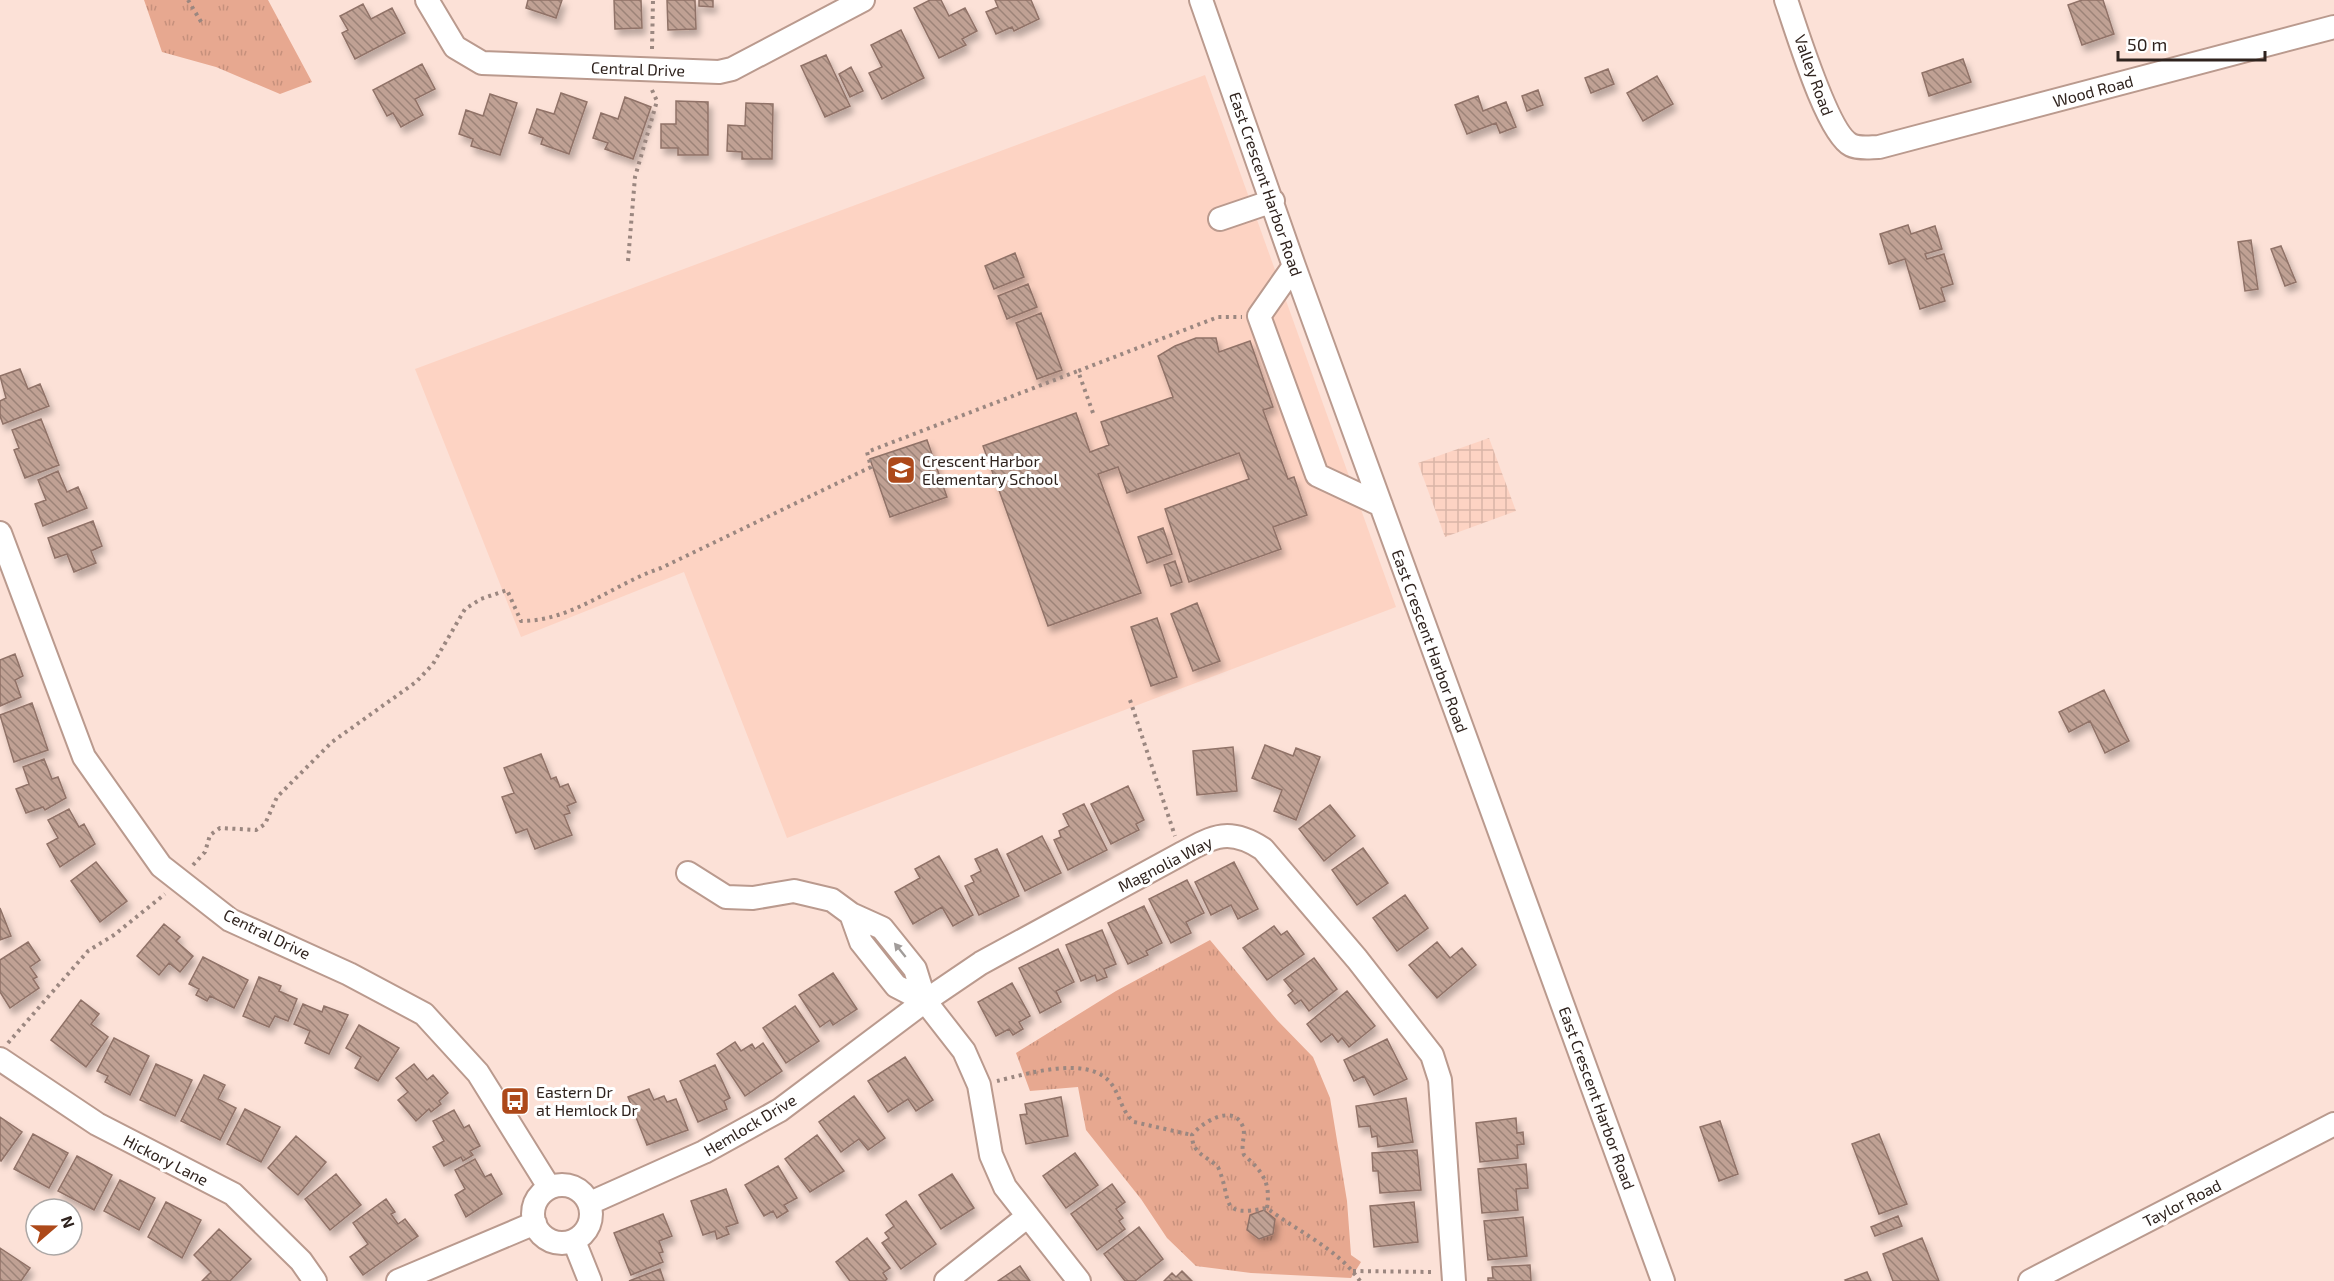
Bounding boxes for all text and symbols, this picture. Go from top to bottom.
scale bar [2118,24,2265,62]
street label: Valley Road [1791,32,1838,118]
text: 50 m [2127,33,2167,55]
street label: Central Drive [591,57,685,80]
street label: Wood Road [2050,71,2135,110]
street label: East Crescent Harbor Road [1226,89,1307,278]
place label: Crescent Harbor Elementary School [922,451,1058,488]
school or university icon: Crescent Harbor Elementary School [885,454,917,486]
street label: East Crescent Harbor Road [1388,547,1472,735]
street label: Magnolia Way [1114,831,1216,895]
street label: Central Drive [221,904,314,963]
one-way arrow [893,942,906,958]
street label: East Crescent Harbor Road [1555,1004,1639,1192]
place label: Eastern Dr at Hemlock Dr [536,1082,639,1119]
bus stop icon: Eastern Dr at Hemlock Dr [499,1085,531,1117]
street label: Hemlock Drive [700,1090,799,1160]
street label: Hickory Lane [121,1130,212,1189]
street label: Taylor Road [2139,1175,2224,1230]
north arrow [24,1197,84,1257]
text: N [58,1213,79,1230]

